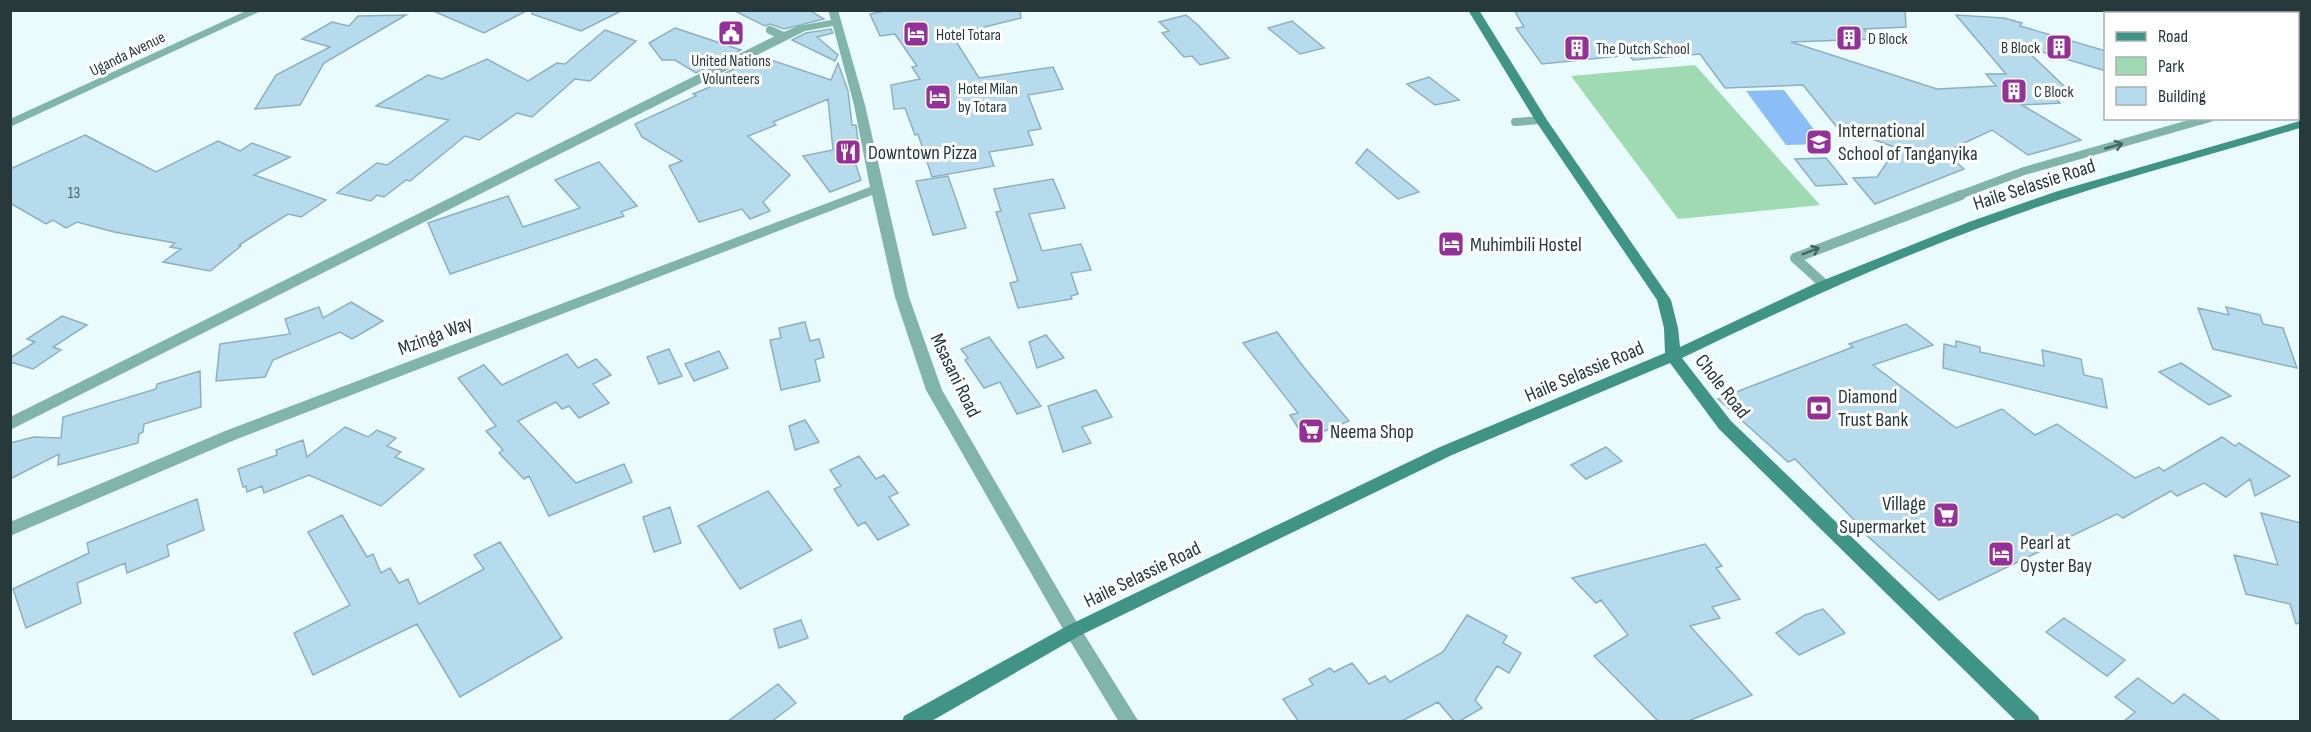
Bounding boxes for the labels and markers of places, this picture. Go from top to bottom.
public building icon: United Nations Volunteers [716,18,746,48]
hotel icon: Hotel Totara [901,19,931,49]
building icon: D Block [1834,23,1864,53]
place label: Hotel Totara [936,26,1001,45]
place label: D Block [1868,30,1908,49]
building icon: B Block [2044,32,2074,62]
building icon: The Dutch School [1562,33,1592,63]
place label: B Block [2001,39,2040,58]
place label: The Dutch School [1596,40,1690,59]
place label: United Nations Volunteers [691,52,771,89]
building icon: C Block [1999,76,2029,106]
place label: Hotel Milan by Totara [958,80,1018,117]
hotel icon: Hotel Milan by Totara [923,82,953,112]
place label: C Block [2034,83,2074,102]
place label: International School of Tanganyika [1838,119,1978,166]
school or university icon: International School of Tanganyika [1804,127,1834,157]
restaurant icon: Downtown Pizza [833,137,863,167]
place label: Downtown Pizza [868,141,977,165]
hotel icon: Muhimbili Hostel [1436,229,1466,259]
place label: Muhimbili Hostel [1470,233,1582,257]
place label: Diamond Trust Bank [1838,385,1908,432]
bank icon: Diamond Trust Bank [1804,393,1834,423]
supermarket icon: Neema Shop [1296,416,1326,446]
place label: Neema Shop [1330,420,1414,444]
place label: Village Supermarket [1839,492,1926,539]
supermarket icon: Village Supermarket [1931,500,1961,530]
place label: Pearl at Oyster Bay [2020,531,2092,578]
hotel icon: Pearl at Oyster Bay [1986,539,2016,569]

